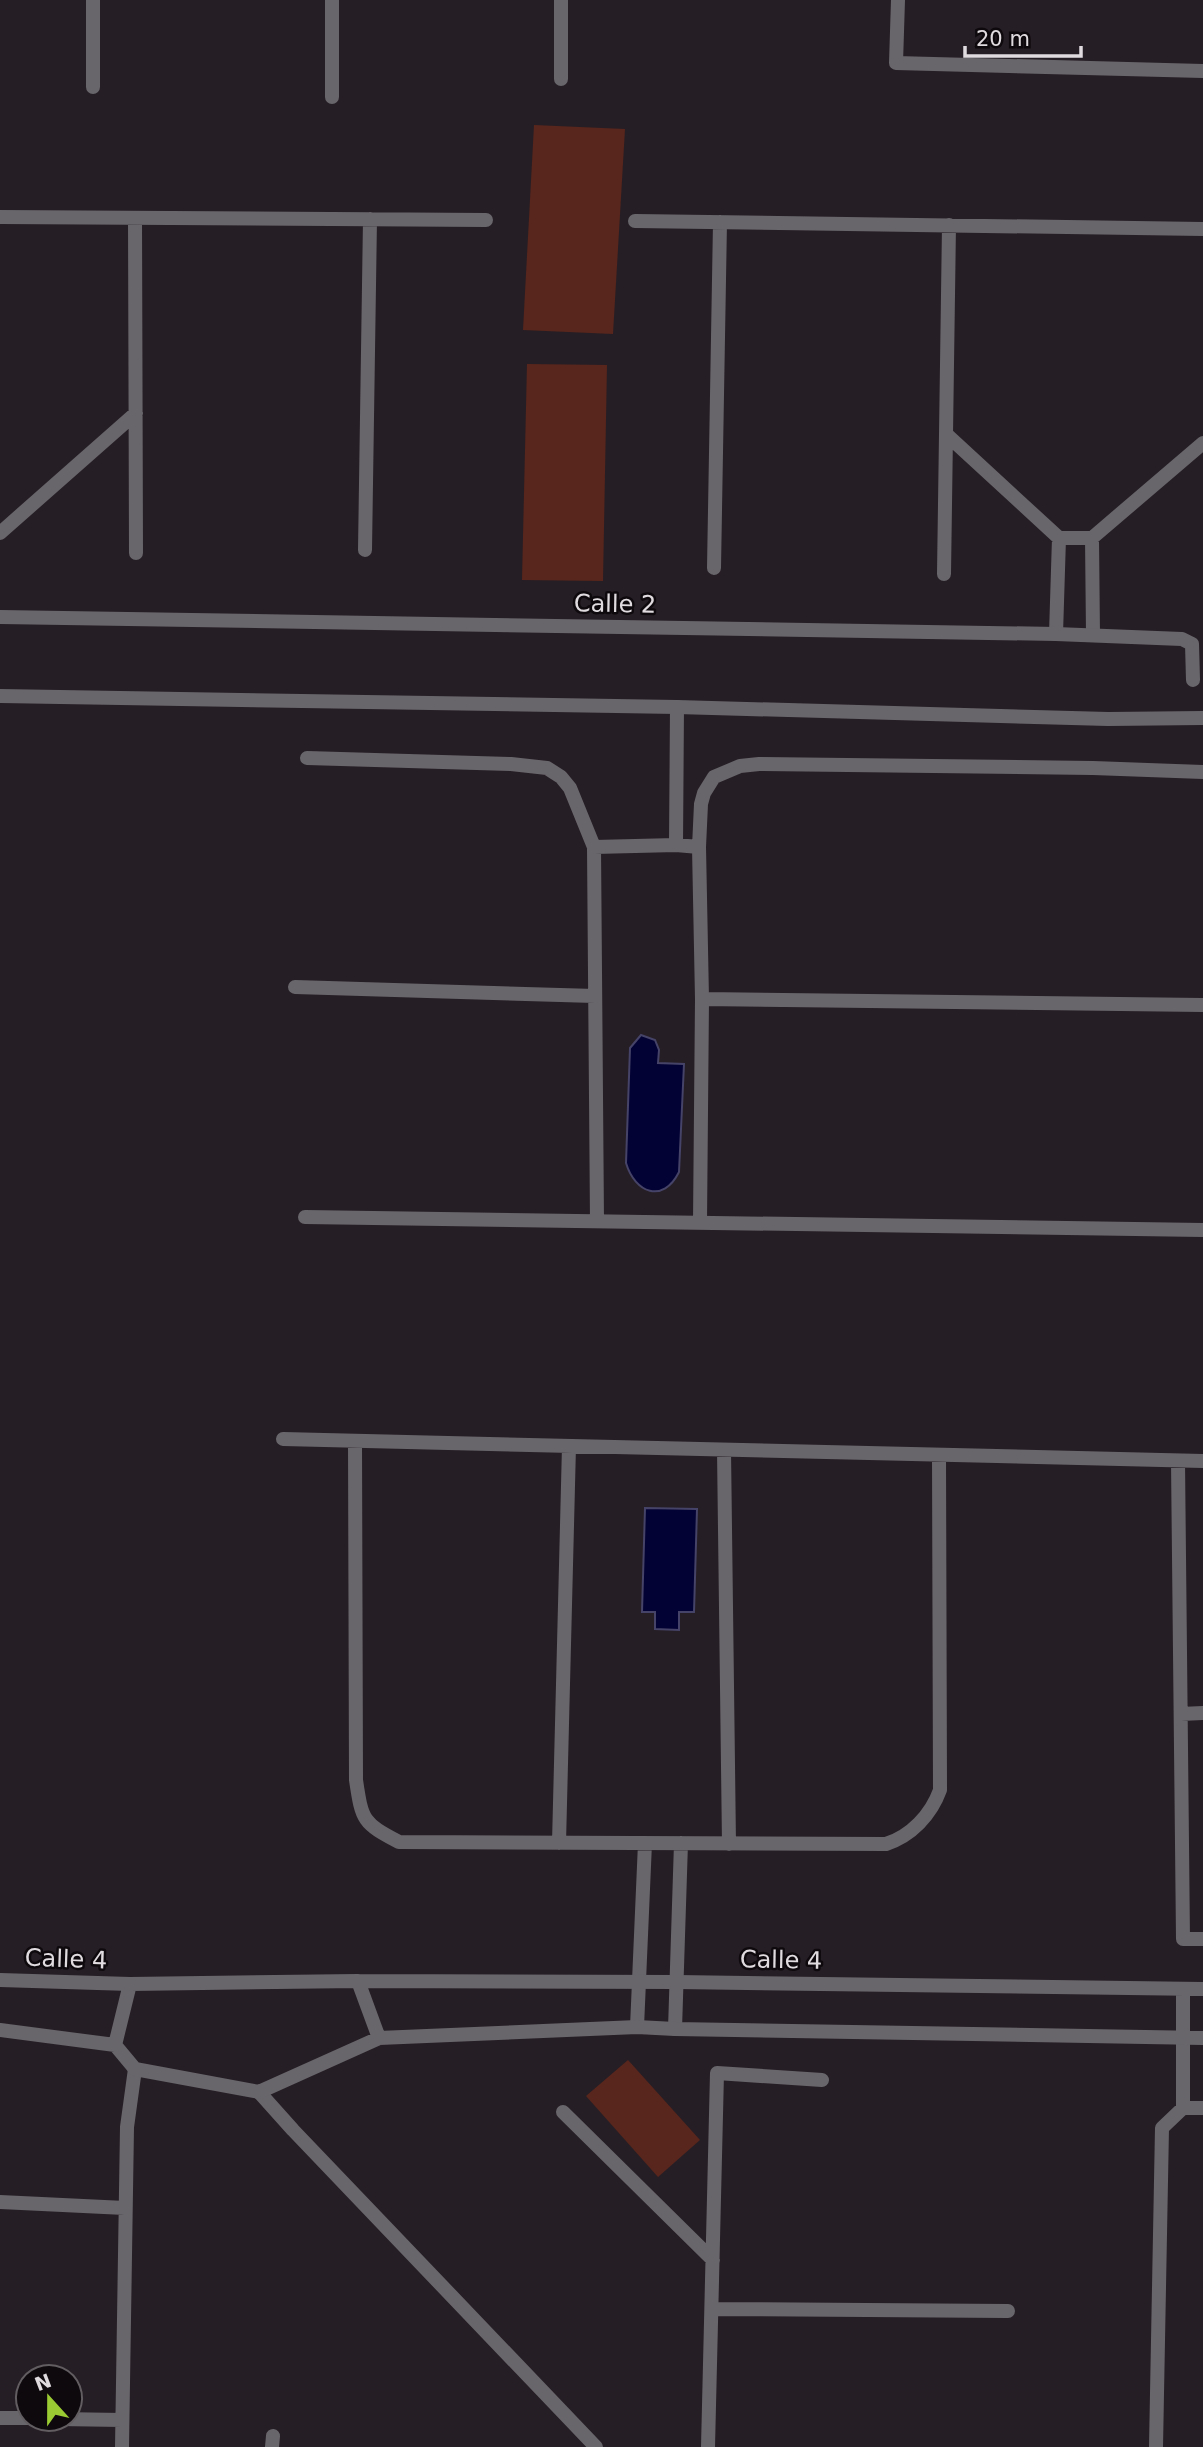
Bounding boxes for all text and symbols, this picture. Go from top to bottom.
scale bar [965,14,1080,58]
text: 20 m [976,27,1030,51]
street label: Calle 2 [574,589,656,619]
street label: Calle 4 [24,1944,108,1974]
street label: Calle 4 [740,1945,822,1975]
north arrow [14,2363,84,2433]
text: N [32,2369,54,2395]

